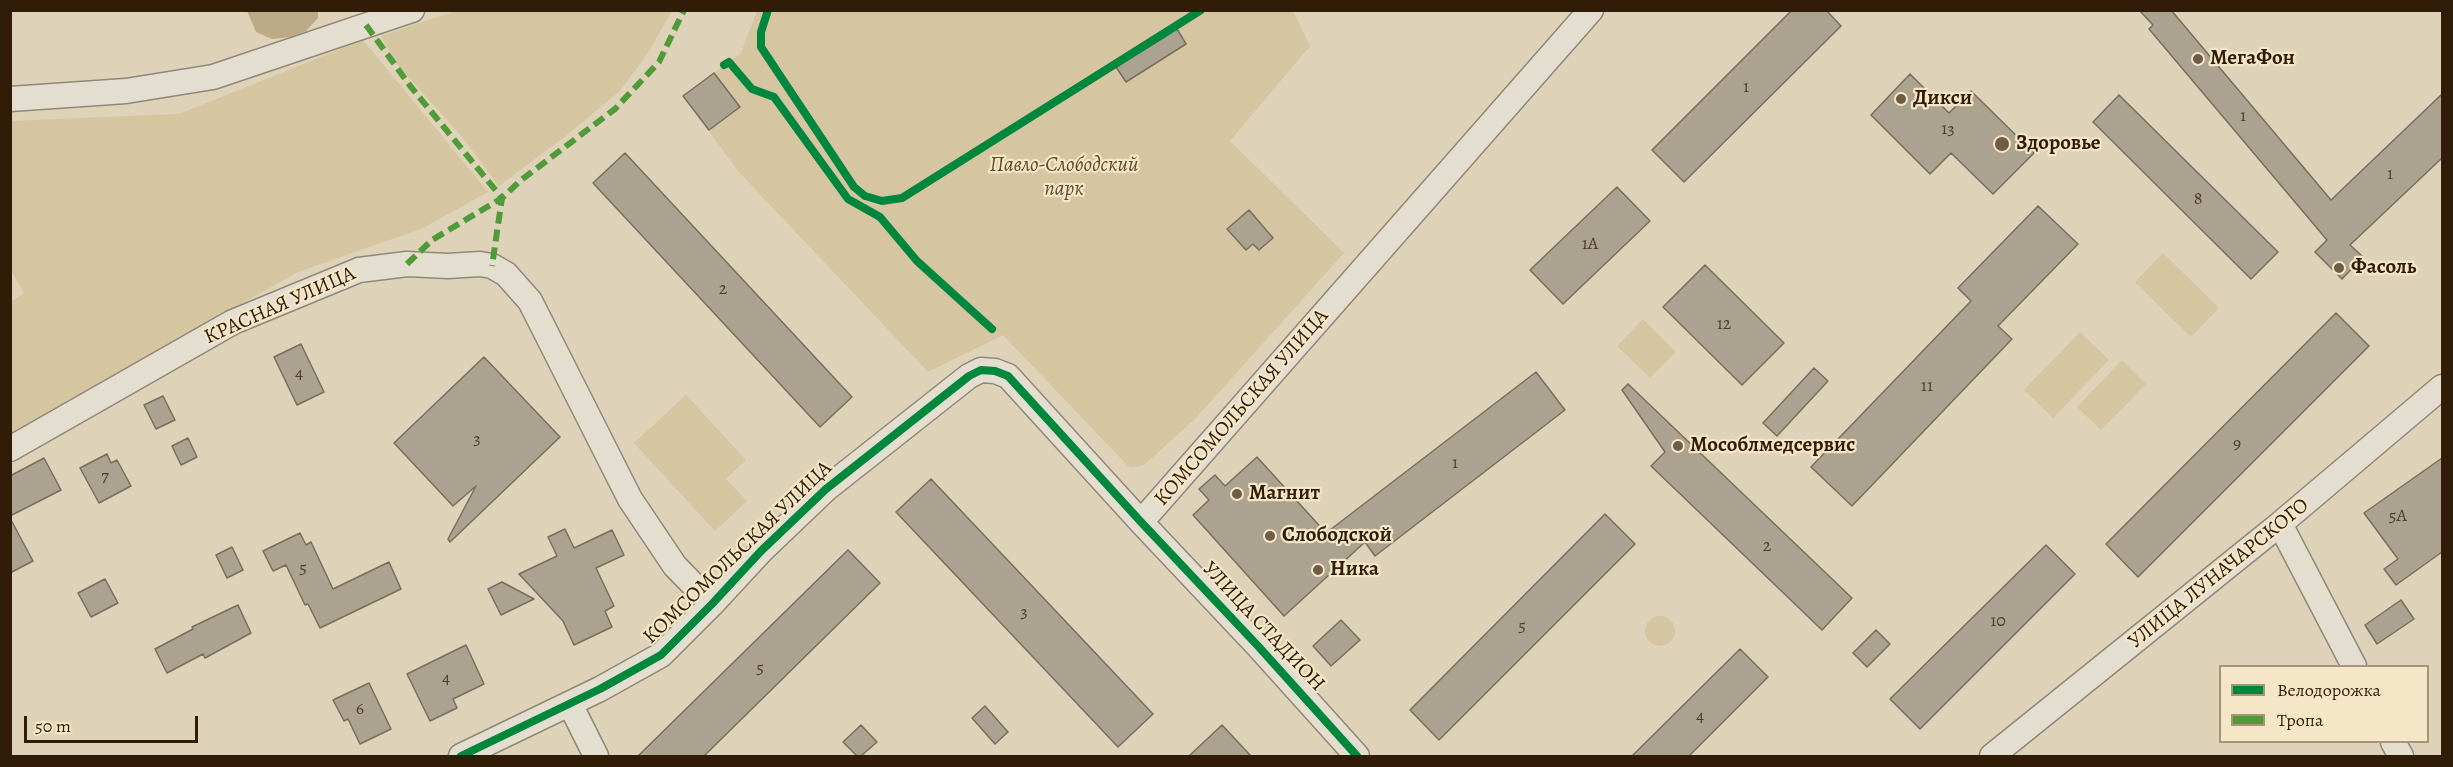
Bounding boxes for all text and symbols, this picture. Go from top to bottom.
place label: МегаФон [2210,46,2295,72]
marker: МегаФон [2191,52,2205,66]
house number: 1 [1743,77,1749,99]
place label: Дикси [1913,86,1972,112]
marker: Дикси [1894,92,1908,106]
house number: 1 [2240,106,2246,128]
house number: 13 [1941,119,1955,141]
place label: Здоровье [2016,131,2100,157]
marker: Здоровье [1993,135,2011,153]
park label: Павло-Слободский парк [990,153,1138,203]
house number: 1 [2387,164,2393,186]
house number: 8 [2194,189,2202,211]
house number: 1А [1582,234,1598,256]
place label: Фасоль [2351,255,2416,281]
street label: КРАСНАЯ УЛИЦА [201,261,359,351]
marker: Фасоль [2332,261,2346,275]
house number: 2 [719,279,727,301]
street label: КОМСОМОЛЬСКАЯ УЛИЦА [1150,304,1334,512]
house number: 12 [1717,314,1731,336]
house number: 4 [295,363,303,385]
house number: 11 [1921,376,1933,398]
house number: 3 [473,429,481,451]
place label: Мособлмедсервис [1690,433,1855,459]
house number: 9 [2233,434,2241,456]
marker: Мособлмедсервис [1671,439,1685,453]
house number: 1 [1452,453,1458,475]
street label: КОМСОМОЛЬСКАЯ УЛИЦА [638,456,838,650]
house number: 7 [101,466,109,488]
place label: Магнит [1249,481,1320,507]
marker: Магнит [1230,487,1244,501]
street label: УЛИЦА ЛУНАЧАРСКОГО [2123,493,2315,655]
house number: 5А [2389,506,2407,528]
place label: Слободской [1282,523,1392,549]
marker: Слободской [1263,529,1277,543]
house number: 2 [1763,536,1771,558]
street label: УЛИЦА СТАДИОН [1196,557,1330,697]
place label: Ника [1330,557,1379,583]
house number: 5 [299,558,307,580]
marker: Ника [1311,563,1325,577]
house number: 3 [1020,602,1028,624]
house number: 10 [1990,611,2006,633]
house number: 5 [1518,616,1526,638]
house number: 5 [756,658,764,680]
legend [2219,665,2429,743]
house number: 4 [442,668,450,690]
text: Велодорожка [2277,678,2381,702]
house number: 6 [356,699,364,721]
scale bar [27,704,201,742]
house number: 4 [1696,706,1704,728]
text: Тропа [2277,708,2323,732]
text: 50 m [35,714,71,738]

